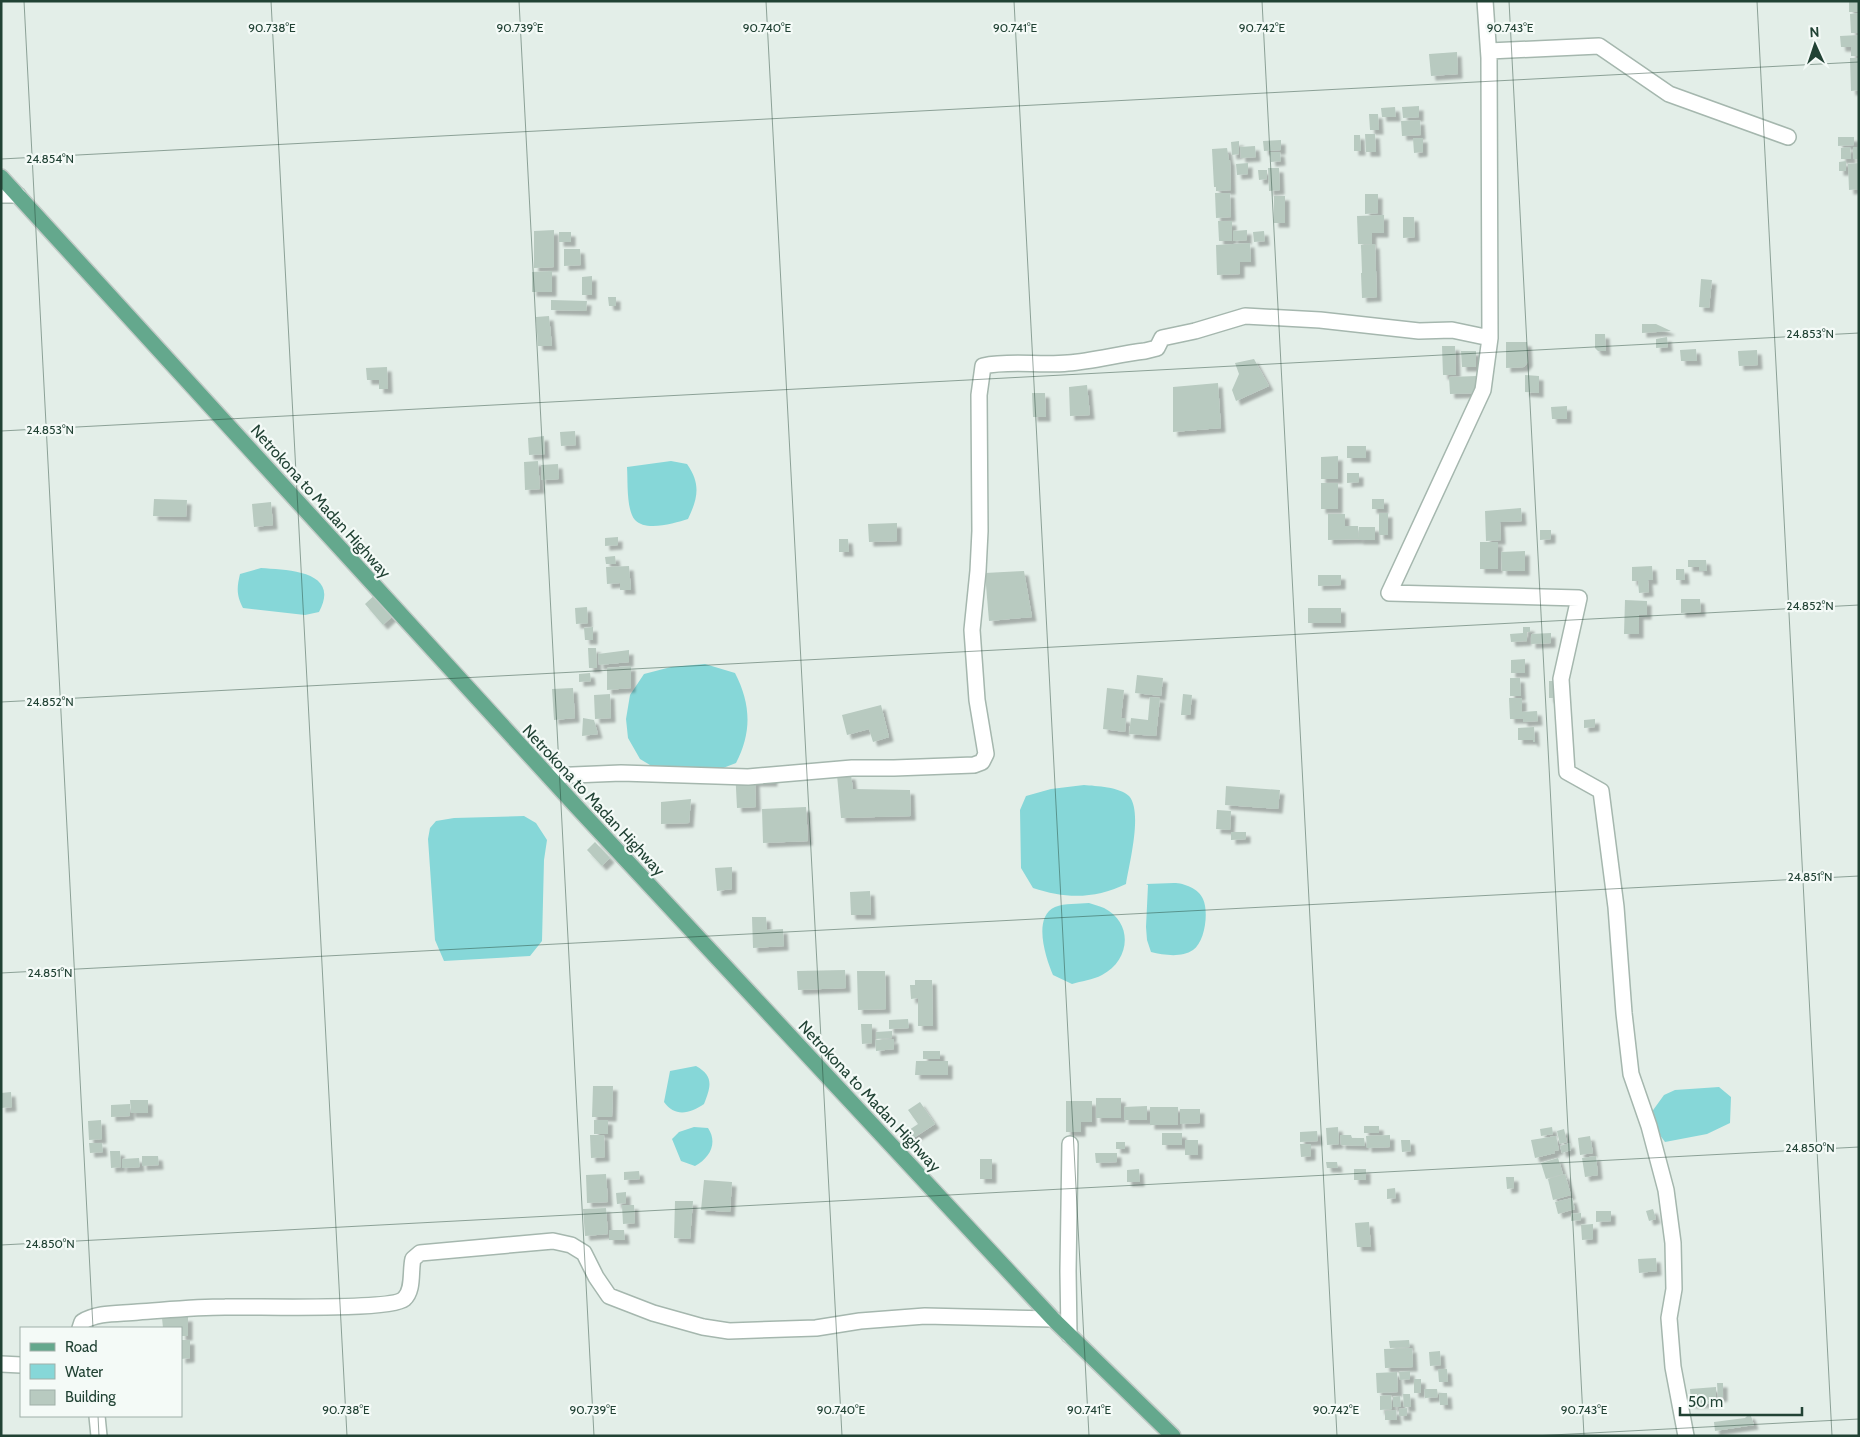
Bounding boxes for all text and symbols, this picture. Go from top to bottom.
text: 90.738°E [248,20,296,35]
text: 90.739°E [497,20,544,35]
text: 90.740°E [743,20,792,35]
text: 90.741°E [993,20,1037,35]
text: 90.742°E [1239,20,1286,35]
text: 90.743°E [1487,20,1534,35]
north arrow [1790,20,1840,70]
text: N [1809,23,1820,41]
text: 24.854°N [26,151,74,166]
text: 24.853°N [1786,326,1834,341]
street label: Netrokona to Madan Highway [247,421,394,582]
text: 24.853°N [26,422,74,437]
text: 24.852°N [1786,598,1834,613]
text: 24.852°N [26,694,74,709]
street label: Netrokona to Madan Highway [519,721,669,880]
text: 24.851°N [1787,869,1833,884]
text: 24.851°N [27,965,73,980]
street label: Netrokona to Madan Highway [795,1017,945,1176]
text: 24.850°N [1785,1140,1835,1155]
text: 24.850°N [25,1236,75,1251]
legend [20,1327,182,1417]
text: Road [65,1338,98,1356]
text: Water [65,1363,103,1381]
scale bar [1680,1384,1802,1416]
text: Building [65,1388,116,1406]
text: 50 m [1688,1393,1723,1411]
text: 90.738°E [322,1402,370,1417]
text: 90.739°E [570,1402,617,1417]
text: 90.740°E [817,1402,866,1417]
text: 90.741°E [1067,1402,1111,1417]
text: 90.742°E [1313,1402,1360,1417]
text: 90.743°E [1561,1402,1608,1417]

